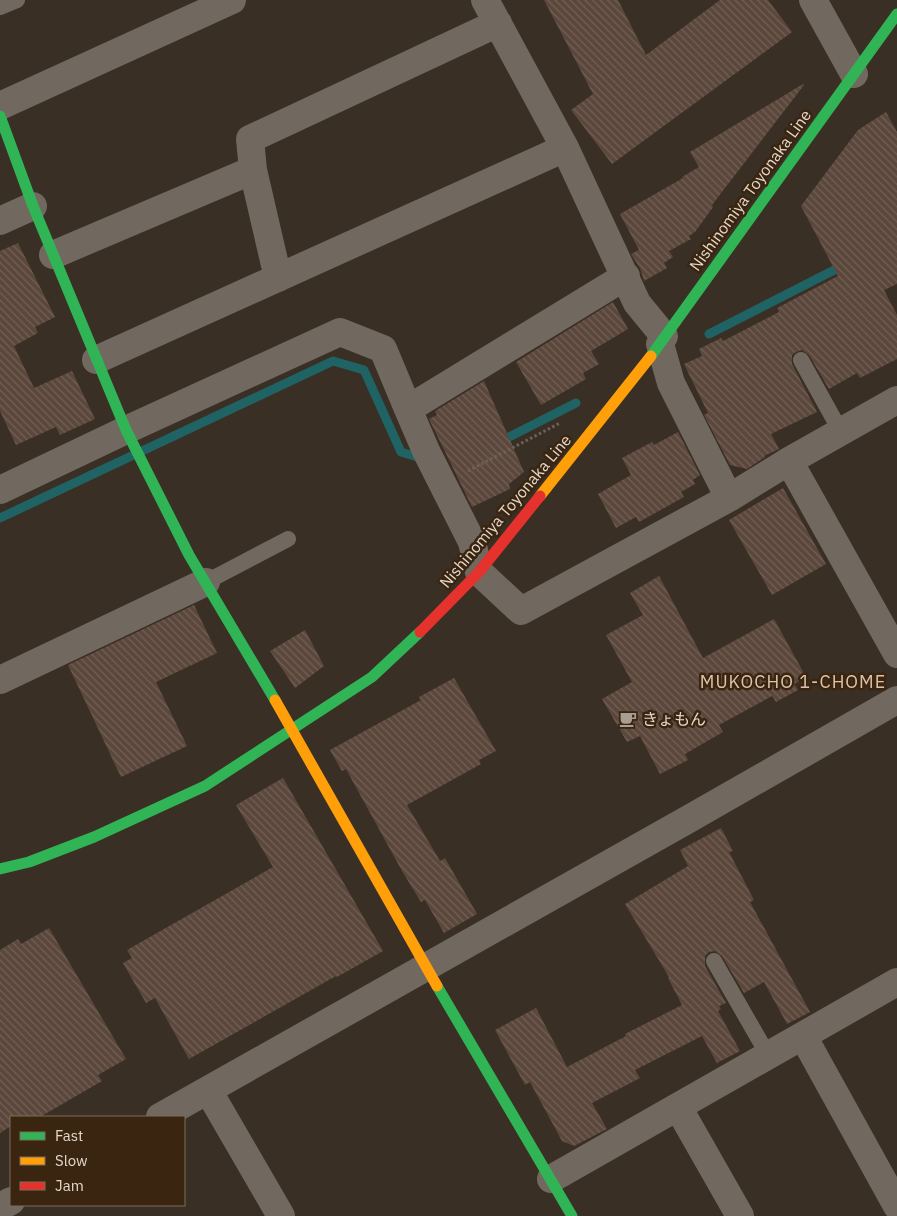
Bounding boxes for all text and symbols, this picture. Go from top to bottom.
street label: Nishinomiya Toyonaka Line [685,105,815,274]
street label: Nishinomiya Toyonaka Line [435,430,575,592]
district label: MUKOCHO 1-CHOME [700,670,886,693]
cafe icon: きょもん [618,709,638,729]
place label: きょもん [642,709,706,729]
legend [10,1116,185,1206]
text: Fast [55,1126,83,1145]
text: Slow [55,1151,88,1170]
text: Jam [55,1176,84,1195]

